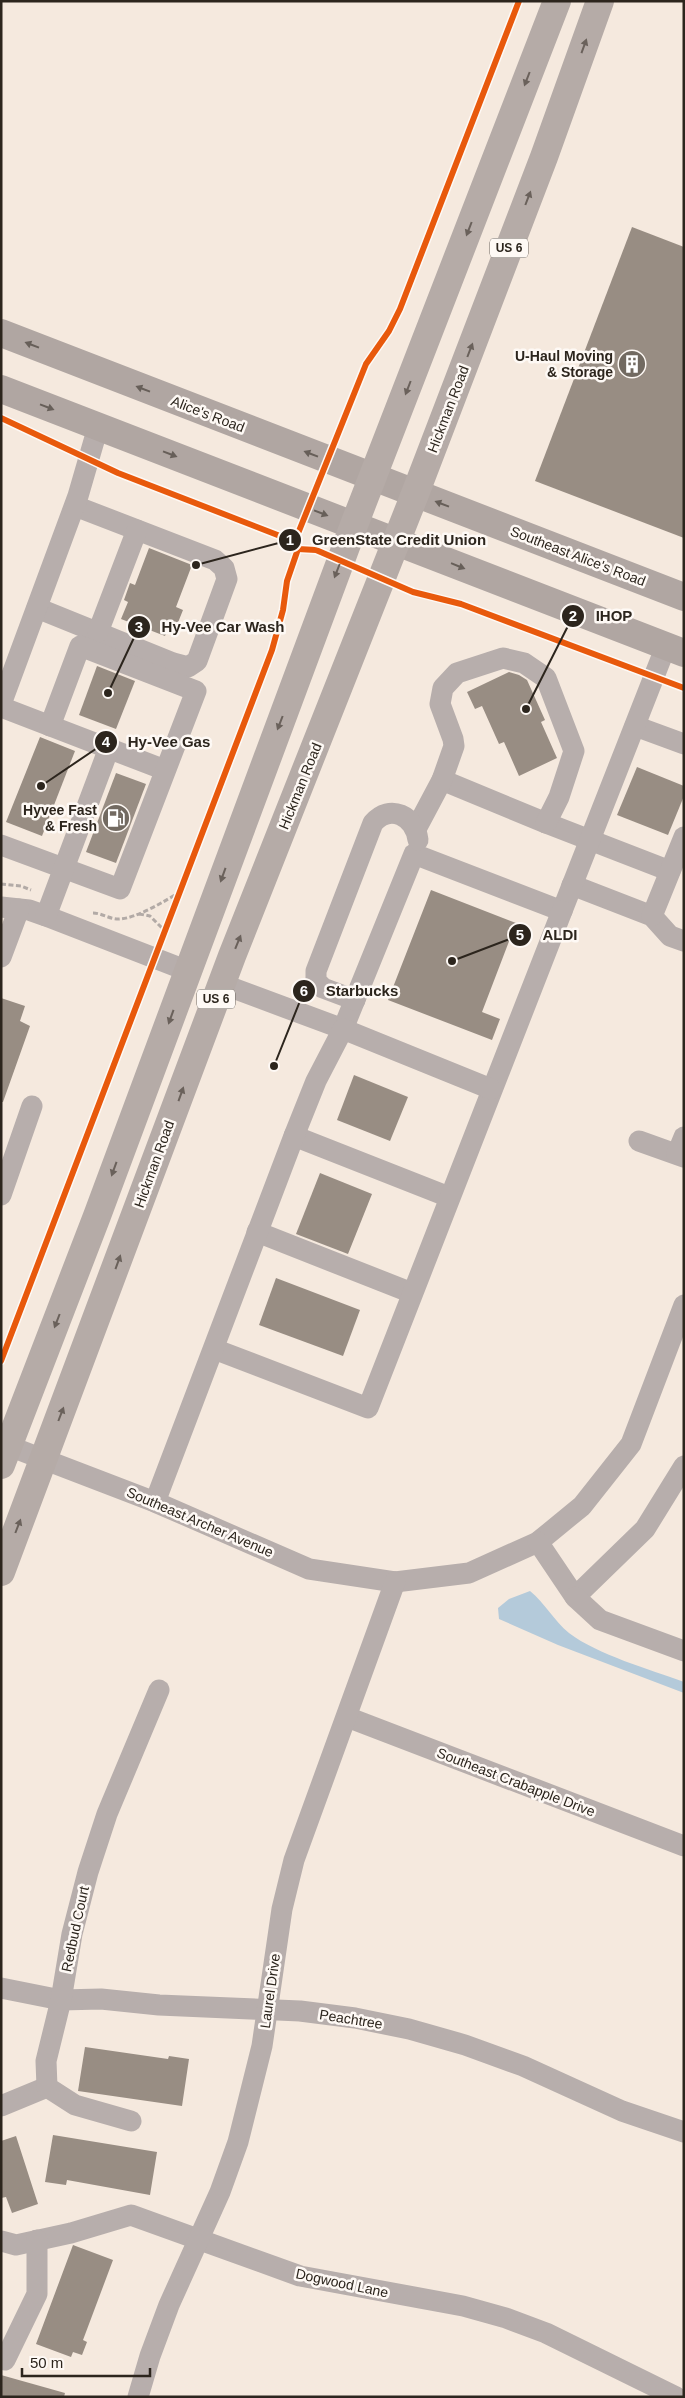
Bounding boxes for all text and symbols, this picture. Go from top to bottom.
one-way arrow [580,38,588,53]
one-way arrow [523,72,530,87]
one-way arrow [525,191,532,206]
one-way arrow [465,222,473,237]
road number: US 6 [490,238,528,258]
one-way arrow [24,341,39,348]
one-way arrow [466,342,474,357]
place label: U-Haul Moving & Storage [515,348,613,380]
building icon: U-Haul Moving & Storage [617,349,647,379]
street label: Hickman Road [424,363,472,455]
one-way arrow [404,380,411,395]
one-way arrow [136,384,151,392]
street label: Alice's Road [169,393,247,435]
one-way arrow [40,403,55,411]
one-way arrow [303,450,318,458]
one-way arrow [162,451,177,458]
one-way arrow [434,500,449,508]
one-way arrow [314,509,329,517]
street label: Southeast Alice's Road [508,523,648,589]
callout: GreenState Credit Union [277,525,496,555]
text: 1 [286,531,294,548]
text: GreenState Credit Union [312,531,486,548]
one-way arrow [451,562,466,570]
one-way arrow [333,564,341,579]
callout: IHOP [561,601,643,631]
text: 2 [569,607,577,624]
text: IHOP [596,607,632,624]
callout: Hy-Vee Car Wash [126,612,294,642]
text: 3 [135,618,143,635]
text: Hy-Vee Car Wash [162,618,284,635]
one-way arrow [276,716,284,731]
callout: Hy-Vee Gas [93,727,221,757]
text: 4 [102,733,111,750]
text: Hy-Vee Gas [128,733,210,750]
street label: Hickman Road [275,740,325,832]
place label: Hyvee Fast & Fresh [23,802,97,834]
fuel station icon: Hyvee Fast & Fresh [101,803,131,833]
one-way arrow [219,868,226,883]
callout: ALDI [507,920,587,950]
text: 5 [516,926,524,943]
text: ALDI [543,926,578,943]
one-way arrow [235,934,242,949]
callout: Starbucks [291,976,409,1006]
text: 6 [300,982,308,999]
text: Starbucks [326,982,398,999]
road number: US 6 [197,990,235,1009]
one-way arrow [167,1010,175,1025]
one-way arrow [178,1086,185,1101]
street label: Hickman Road [131,1118,177,1210]
one-way arrow [110,1162,118,1177]
one-way arrow [115,1255,122,1270]
one-way arrow [53,1314,61,1329]
one-way arrow [57,1407,65,1422]
street label: Southeast Archer Avenue [124,1484,276,1560]
one-way arrow [15,1519,23,1533]
street label: Southeast Crabapple Drive [435,1744,598,1820]
street label: Redbud Court [58,1885,92,1973]
street label: Laurel Drive [257,1952,283,2029]
street label: Peachtree [318,2006,384,2032]
street label: Dogwood Lane [294,2265,390,2301]
scale bar [22,2346,150,2378]
text: 50 m [30,2354,63,2371]

